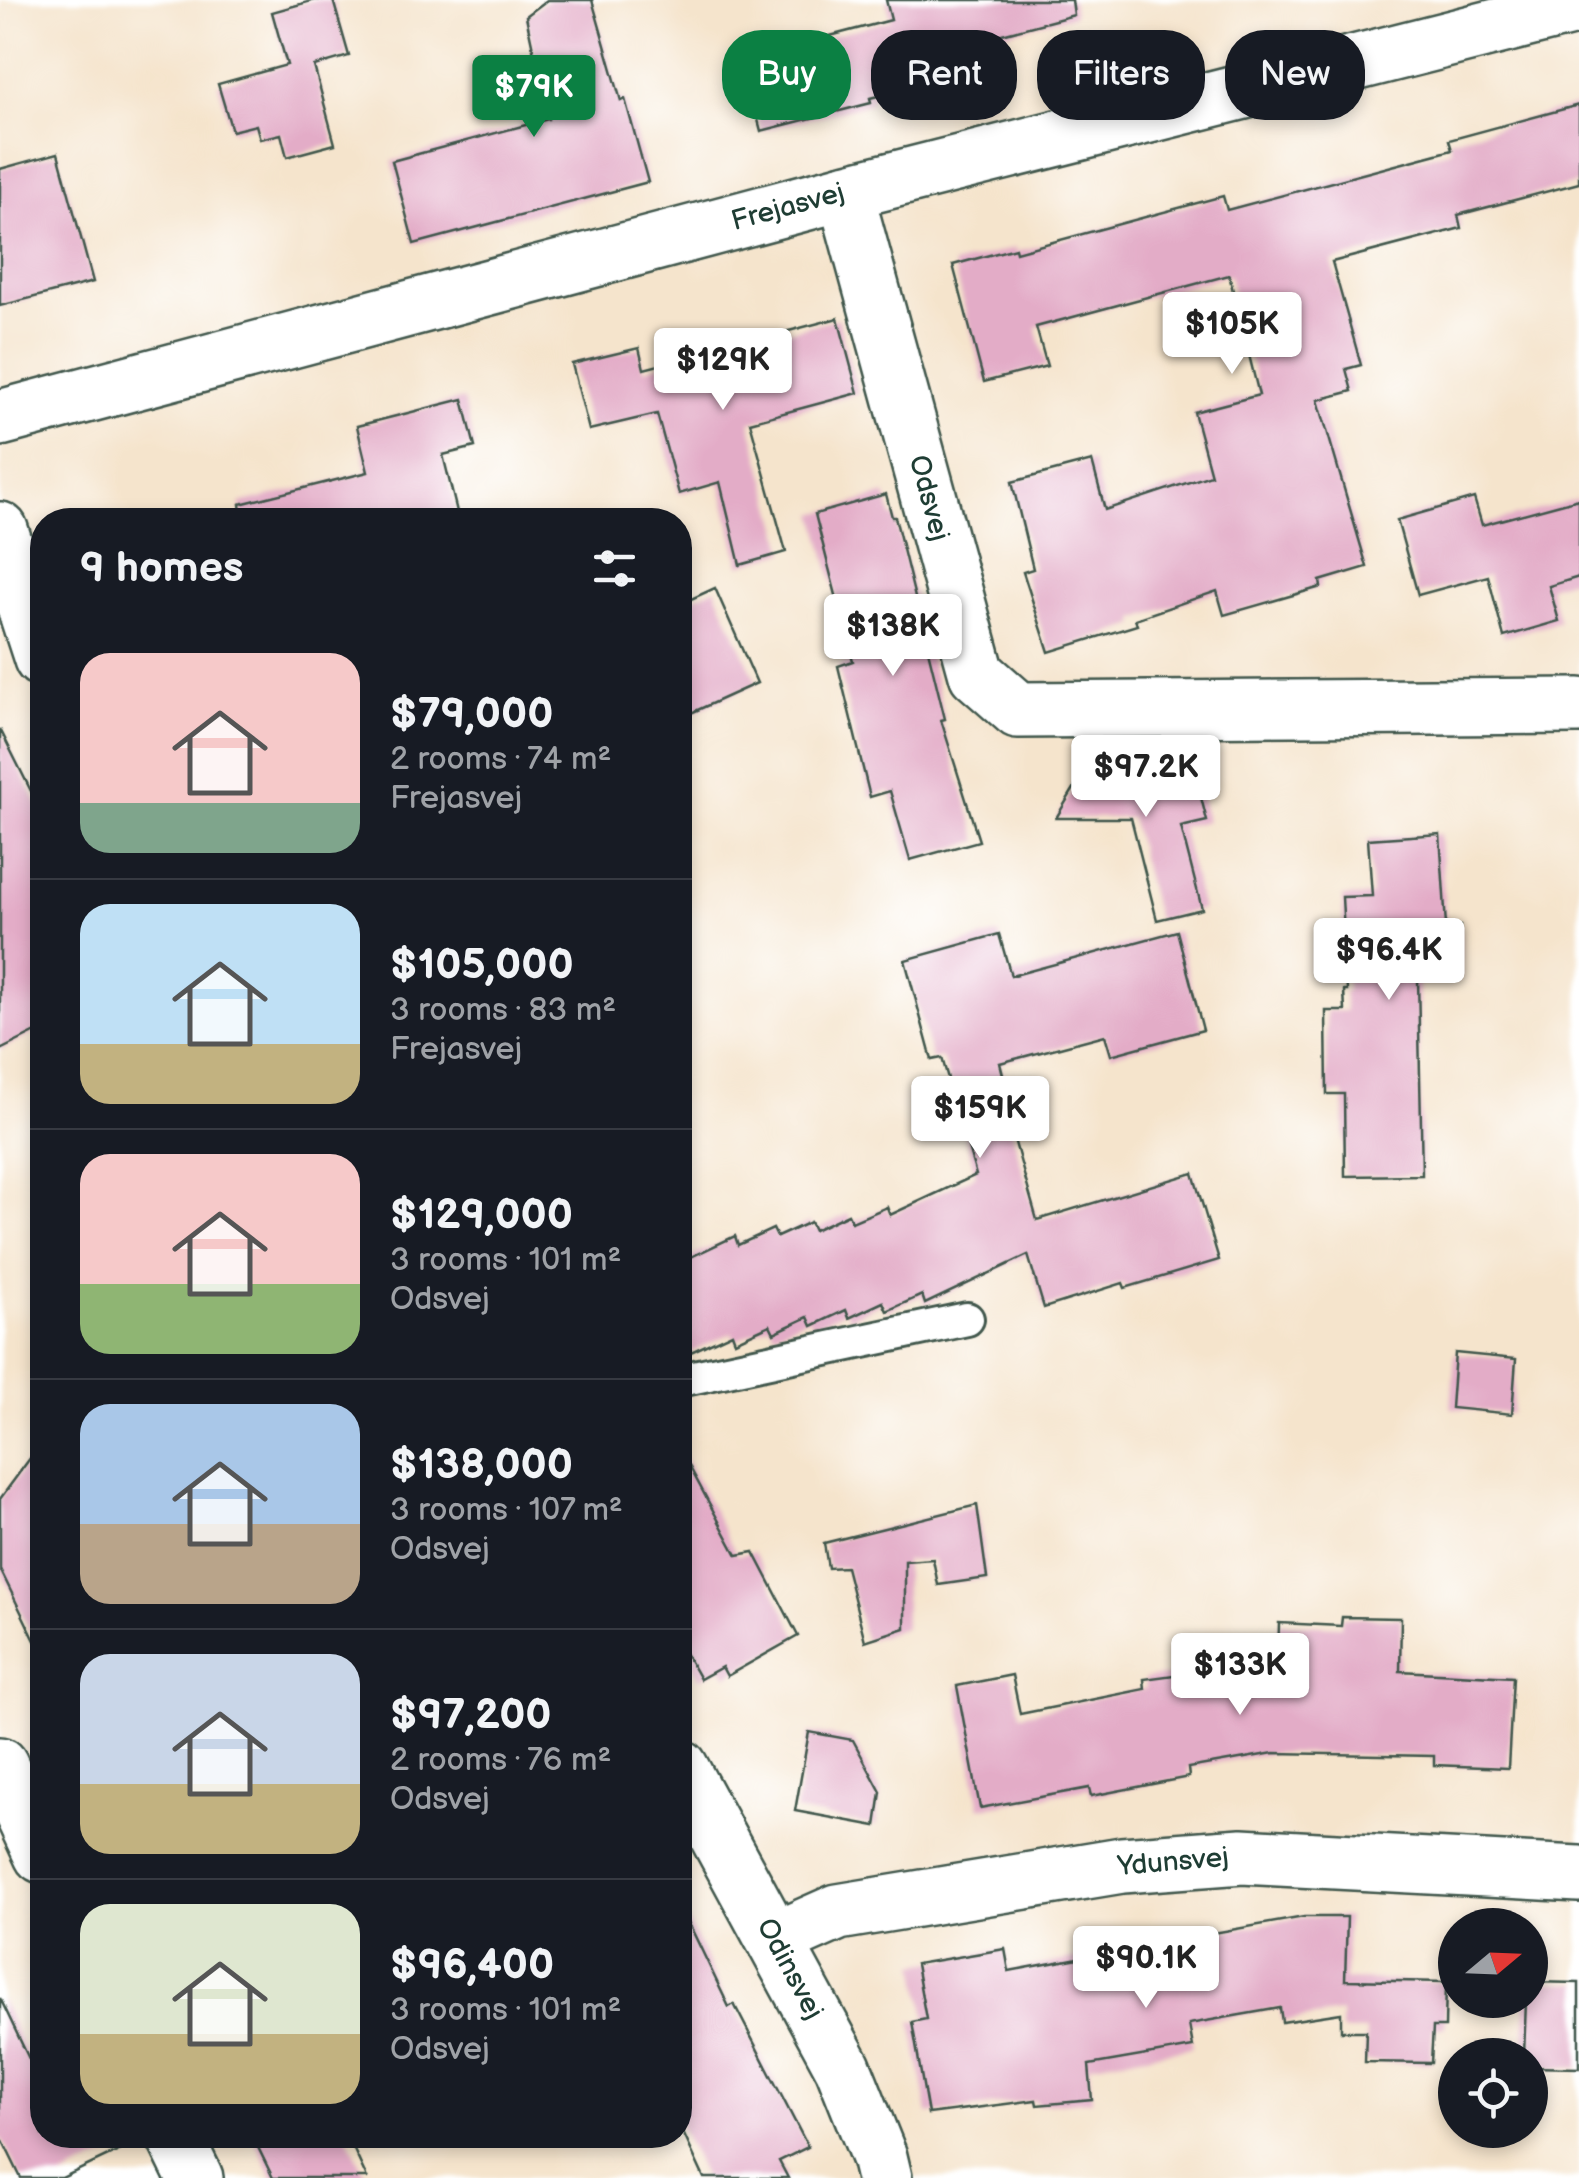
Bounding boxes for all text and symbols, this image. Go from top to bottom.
chip: Buy [722,30,851,120]
chip: Rent [871,30,1017,120]
chip: Filters [1037,30,1205,120]
chip: New [1225,30,1365,120]
pin: $79K [475,55,593,140]
text: $79K [494,68,574,107]
street label: Frejasvej [728,176,848,238]
pin: $105K [1162,292,1302,377]
text: $105K [1185,305,1279,344]
pin: $129K [653,328,793,413]
text: $129K [676,341,770,380]
street label: Odsvej [902,452,956,544]
icon: filters [587,541,642,596]
text: 9 homes [80,543,243,594]
pin: $138K [823,594,963,679]
text: $138K [846,607,940,646]
text: $79,000 [390,689,553,740]
icon: home [160,693,280,813]
pin: $97.2K [1065,735,1227,820]
text: 2 rooms · 74 m² [390,740,611,779]
text: $97.2K [1093,748,1199,787]
text: Frejasvej [390,779,522,818]
pin: $96.4K [1308,918,1470,1003]
text: $96.4K [1336,931,1442,970]
text: $105,000 [390,940,574,991]
icon: home [160,944,280,1064]
text: 3 rooms · 83 m² [390,991,616,1030]
text: Frejasvej [390,1030,522,1069]
pin: $159K [910,1076,1050,1161]
text: $159K [933,1089,1027,1128]
text: $129,000 [390,1190,573,1241]
icon: home [160,1194,280,1314]
text: 3 rooms · 101 m² [390,1241,621,1280]
text: Odsvej [390,1280,490,1319]
text: $138,000 [390,1440,573,1491]
icon: home [160,1444,280,1564]
text: 3 rooms · 107 m² [390,1491,623,1530]
text: Odsvej [390,1530,490,1569]
pin: $133K [1170,1633,1310,1718]
text: $133K [1193,1646,1287,1685]
text: $97,200 [390,1690,552,1741]
icon: home [160,1694,280,1814]
text: 2 rooms · 76 m² [390,1741,611,1780]
text: Odsvej [390,1780,490,1819]
street label: Ydunsvej [1115,1841,1230,1883]
north arrow [1438,1908,1548,2018]
map controls [1438,1908,1548,2148]
street label: Odinsvej [750,1913,830,2025]
pin: $90.1K [1065,1926,1227,2011]
text: $90.1K [1095,1939,1197,1978]
text: $96,400 [390,1940,554,1991]
icon: home [160,1944,280,2064]
text: 3 rooms · 101 m² [390,1991,621,2030]
text: Odsvej [390,2030,490,2069]
button: locate [1438,2038,1548,2148]

